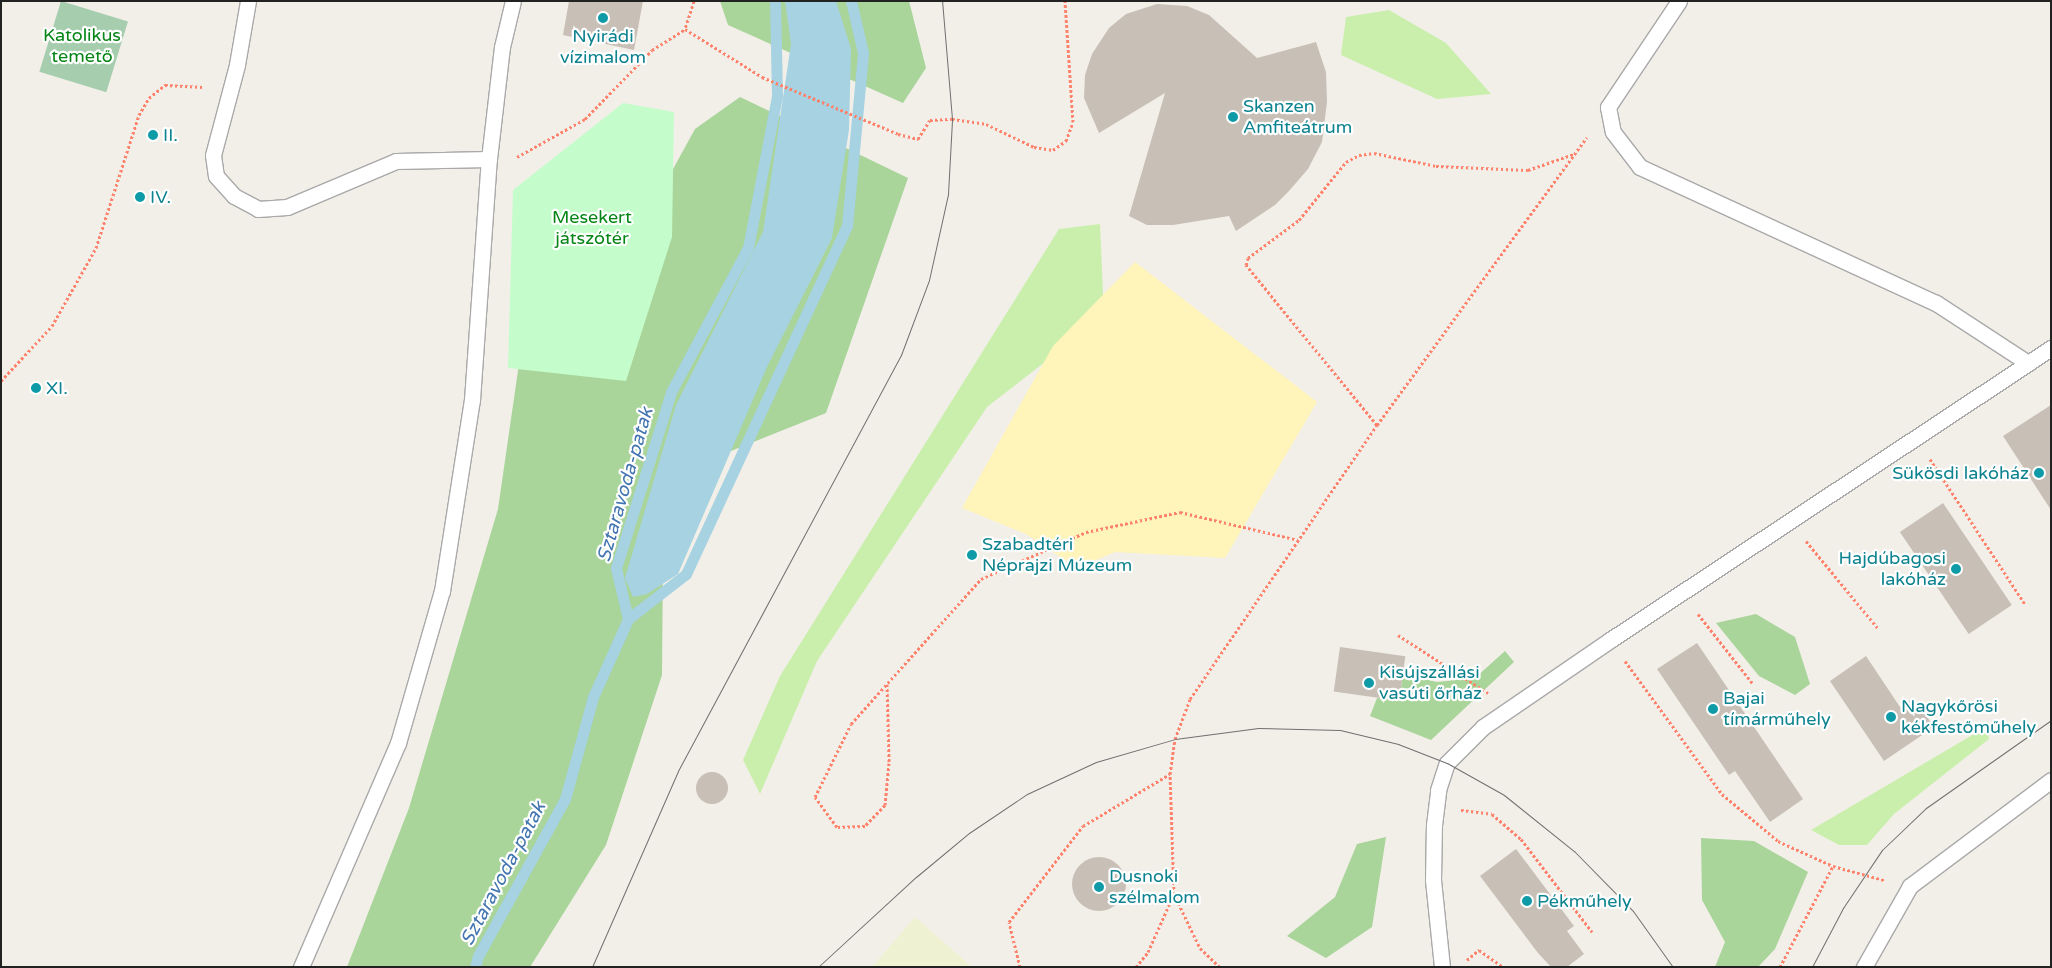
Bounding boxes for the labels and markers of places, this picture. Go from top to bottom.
marker: Nyirádi vízimalom [597,12,609,24]
place label: Nyirádi vízimalom [560,26,646,68]
place label: Skanzen Amfiteátrum [1243,96,1352,138]
marker: Skanzen Amfiteátrum [1227,111,1239,123]
place label: II. [163,124,178,146]
marker: II. [147,129,159,141]
place label: IV. [150,186,171,208]
marker: IV. [134,191,146,203]
place label: XI. [46,377,68,399]
marker: XI. [30,382,42,394]
place label: Sükösdi lakóház [1892,462,2029,484]
marker: Sükösdi lakóház [2033,467,2045,479]
place label: Szabadtéri Néprajzi Múzeum [982,534,1132,576]
place label: Hajdúbagosi lakóház [1839,548,1946,590]
marker: Szabadtéri Néprajzi Múzeum [966,549,978,561]
marker: Hajdúbagosi lakóház [1950,563,1962,575]
place label: Kisújszállási vasúti őrház [1379,662,1482,704]
marker: Kisújszállási vasúti őrház [1363,677,1375,689]
place label: Bajai tímárműhely [1723,688,1831,731]
place label: Nagykőrösi kékfestőműhely [1901,696,2036,739]
marker: Bajai tímárműhely [1707,703,1719,715]
marker: Nagykőrösi kékfestőműhely [1885,711,1897,723]
place label: Dusnoki szélmalom [1109,866,1200,909]
marker: Dusnoki szélmalom [1093,881,1105,893]
place label: Pékműhely [1537,890,1632,912]
marker: Pékműhely [1521,895,1533,907]

